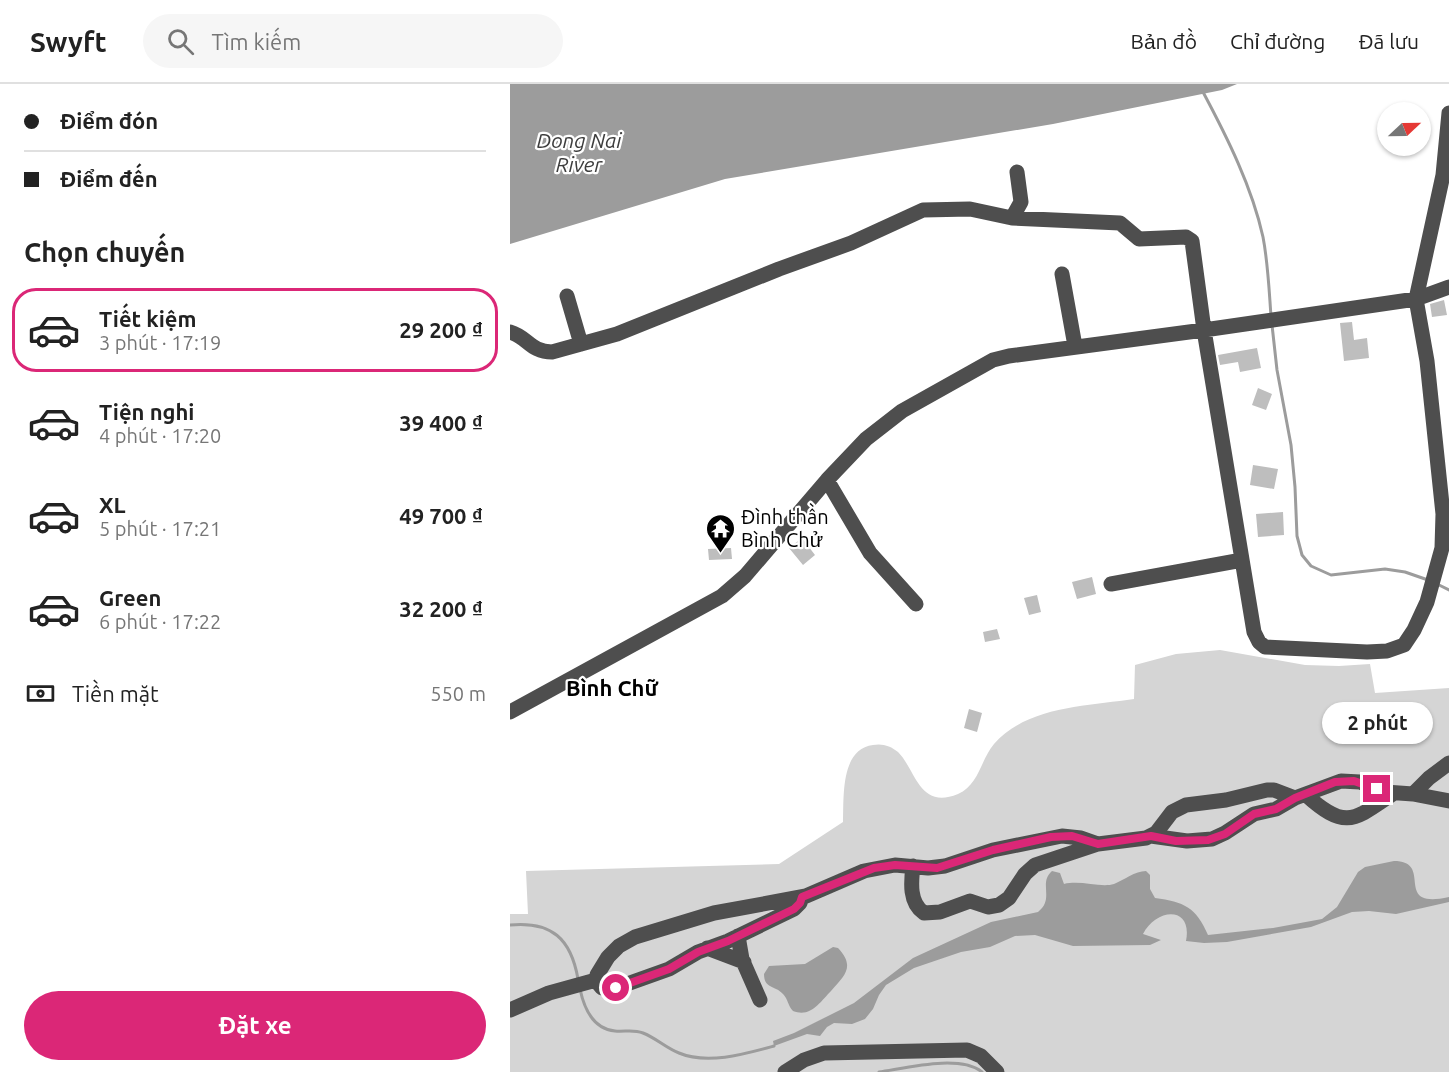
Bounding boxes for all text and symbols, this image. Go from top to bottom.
search box [143,14,563,68]
icon: search [164,25,197,58]
text: Swyft [30,26,107,57]
text: Tìm kiếm [212,29,301,54]
text: Bản đồ [1131,29,1197,53]
text: Chỉ đường [1230,29,1325,53]
text: Đã lưu [1358,29,1419,53]
north arrow [1377,102,1431,156]
map controls [1377,102,1431,156]
text: Điểm đón [60,108,158,133]
water label: Dong Nai River [536,128,622,176]
text: Điểm đến [60,166,158,191]
text: Chọn chuyến [24,237,185,267]
icon: car [27,303,81,357]
text: Tiết kiệm [99,306,196,331]
text: 29 200 ₫ [399,317,483,342]
text: 3 phút · 17:19 [99,331,221,354]
icon: car [27,396,81,450]
text: Tiện nghi [99,399,195,424]
text: 39 400 ₫ [399,410,483,435]
text: 4 phút · 17:20 [99,424,221,447]
icon: car [27,489,81,543]
text: XL [99,492,126,517]
place label: Đình thần Bình Chử [741,502,829,551]
text: 49 700 ₫ [399,503,483,528]
temple icon: Đình thần Bình Chử [704,512,736,554]
text: 5 phút · 17:21 [99,517,221,540]
icon: car [27,582,81,636]
text: Green [99,585,161,610]
text: 32 200 ₫ [399,596,483,621]
text: 6 phút · 17:22 [99,610,221,633]
district label: Bình Chữ [566,675,658,700]
icon: cash [24,677,57,710]
text: Tiền mặt [72,681,159,706]
text: 550 m [430,682,486,705]
callout: 2 phút [1322,702,1432,744]
text: 2 phút [1347,711,1408,734]
route end [1363,775,1390,802]
route start [602,974,629,1001]
button: Đặt xe [24,991,486,1060]

